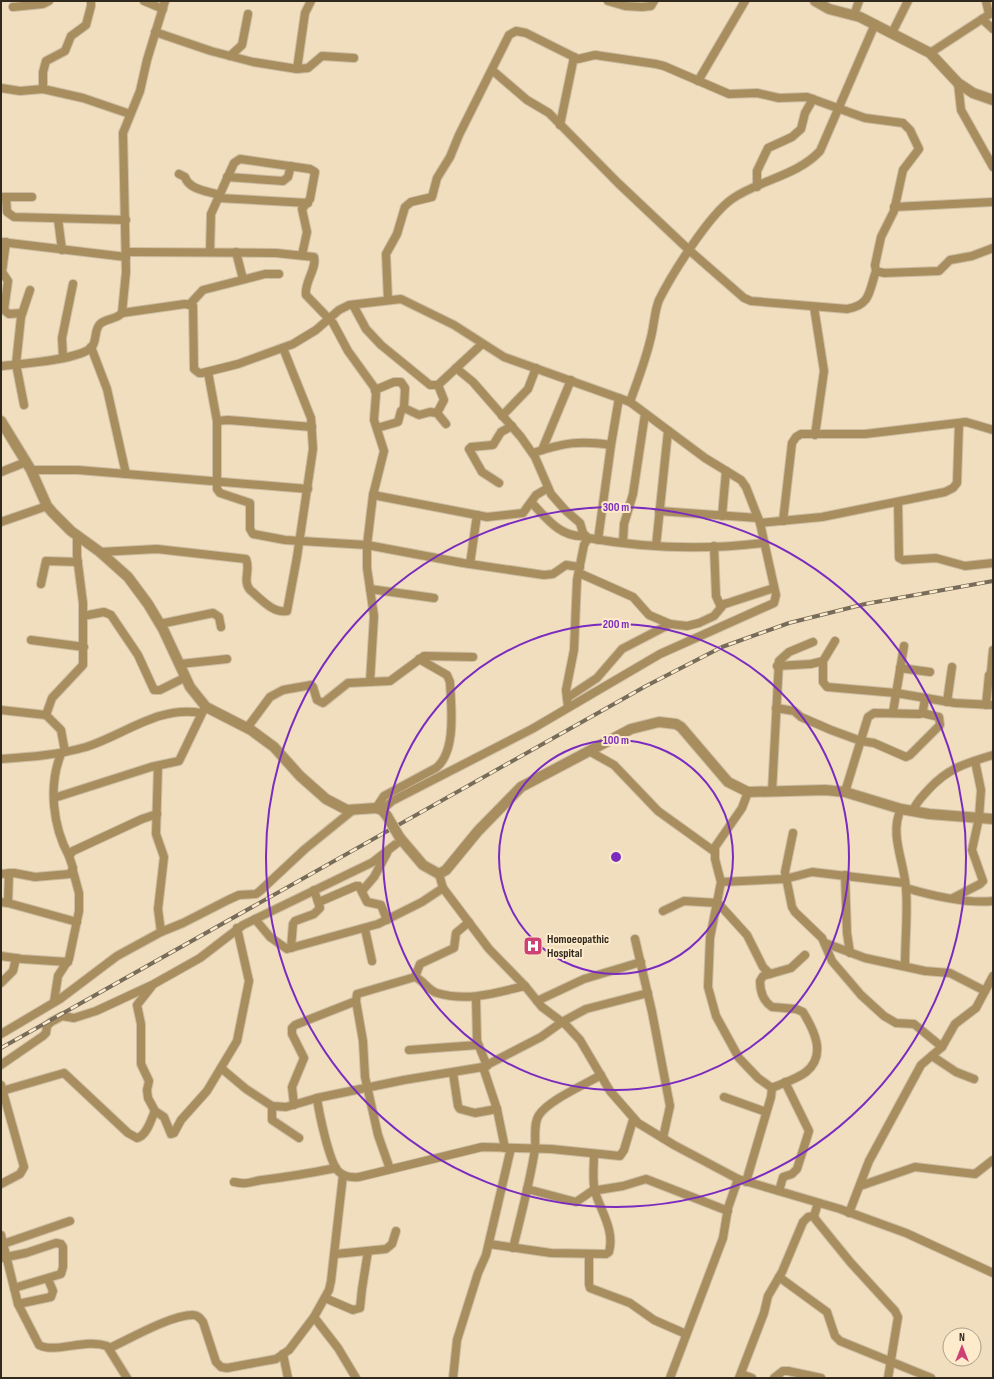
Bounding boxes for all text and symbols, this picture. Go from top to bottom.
text: 300 m [603,500,629,515]
text: 200 m [603,617,629,632]
text: 100 m [603,733,629,748]
centre of rings [609,850,623,864]
place label: Homoeopathic Hospital [547,932,609,961]
hospital icon: Homoeopathic Hospital [522,935,544,957]
north arrow [942,1327,982,1367]
text: N [959,1331,965,1344]

